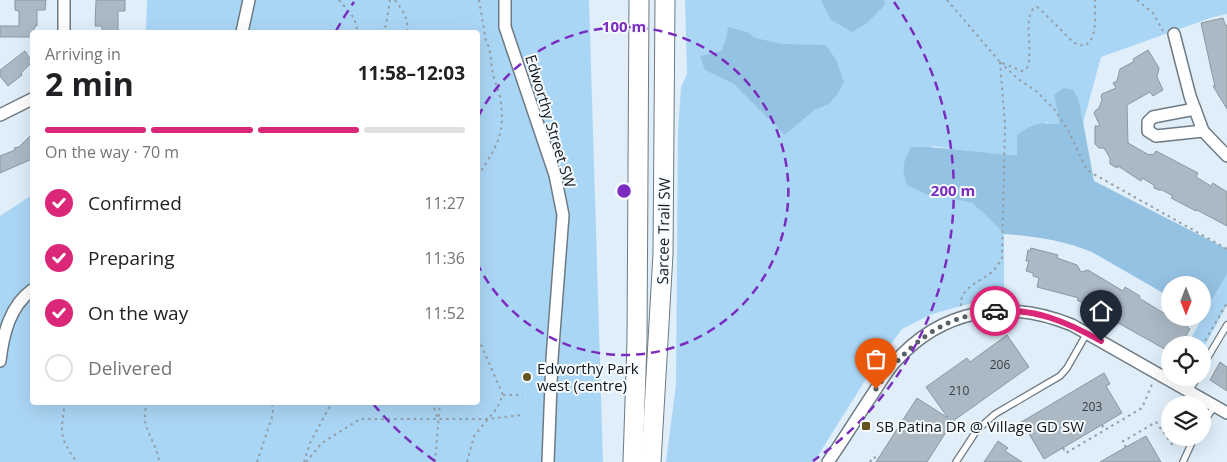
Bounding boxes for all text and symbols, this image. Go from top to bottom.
text: 100 m [602,16,646,36]
text: Arriving in [45,43,121,65]
street label: Edworthy Street SW [521,52,581,190]
text: 11:58–12:03 [358,60,465,86]
text: 2 min [45,62,134,105]
text: On the way · 70 m [45,141,179,163]
street label: Sarcee Trail SW [652,177,674,285]
text: 200 m [931,180,975,200]
centre of rings [615,182,633,200]
icon: check [45,189,73,217]
text: Confirmed [88,190,182,216]
text: 11:27 [424,192,465,214]
icon: check [45,244,73,272]
text: Preparing [88,245,175,271]
text: 11:36 [424,247,465,269]
north arrow [1161,276,1211,326]
map controls [1161,276,1211,446]
courier [970,286,1020,336]
pin [1080,290,1122,341]
icon: car [981,297,1009,325]
icon: home [1087,297,1115,325]
icon: check [45,299,73,327]
text: On the way [88,300,188,326]
text: 11:52 [424,302,465,324]
button: locate [1161,336,1211,386]
pin [855,338,897,389]
icon: bag [862,345,890,373]
text: Delivered [88,355,172,381]
house number: 206 [990,356,1010,373]
place label: Edworthy Park west (centre) [537,358,639,395]
marker: Edworthy Park west (centre) [521,371,533,383]
house number: 210 [949,382,969,399]
button: layers [1161,396,1211,446]
house number: 203 [1082,398,1102,415]
place label: SB Patina DR @ Village GD SW [876,416,1084,436]
marker: SB Patina DR @ Village GD SW [860,420,872,432]

